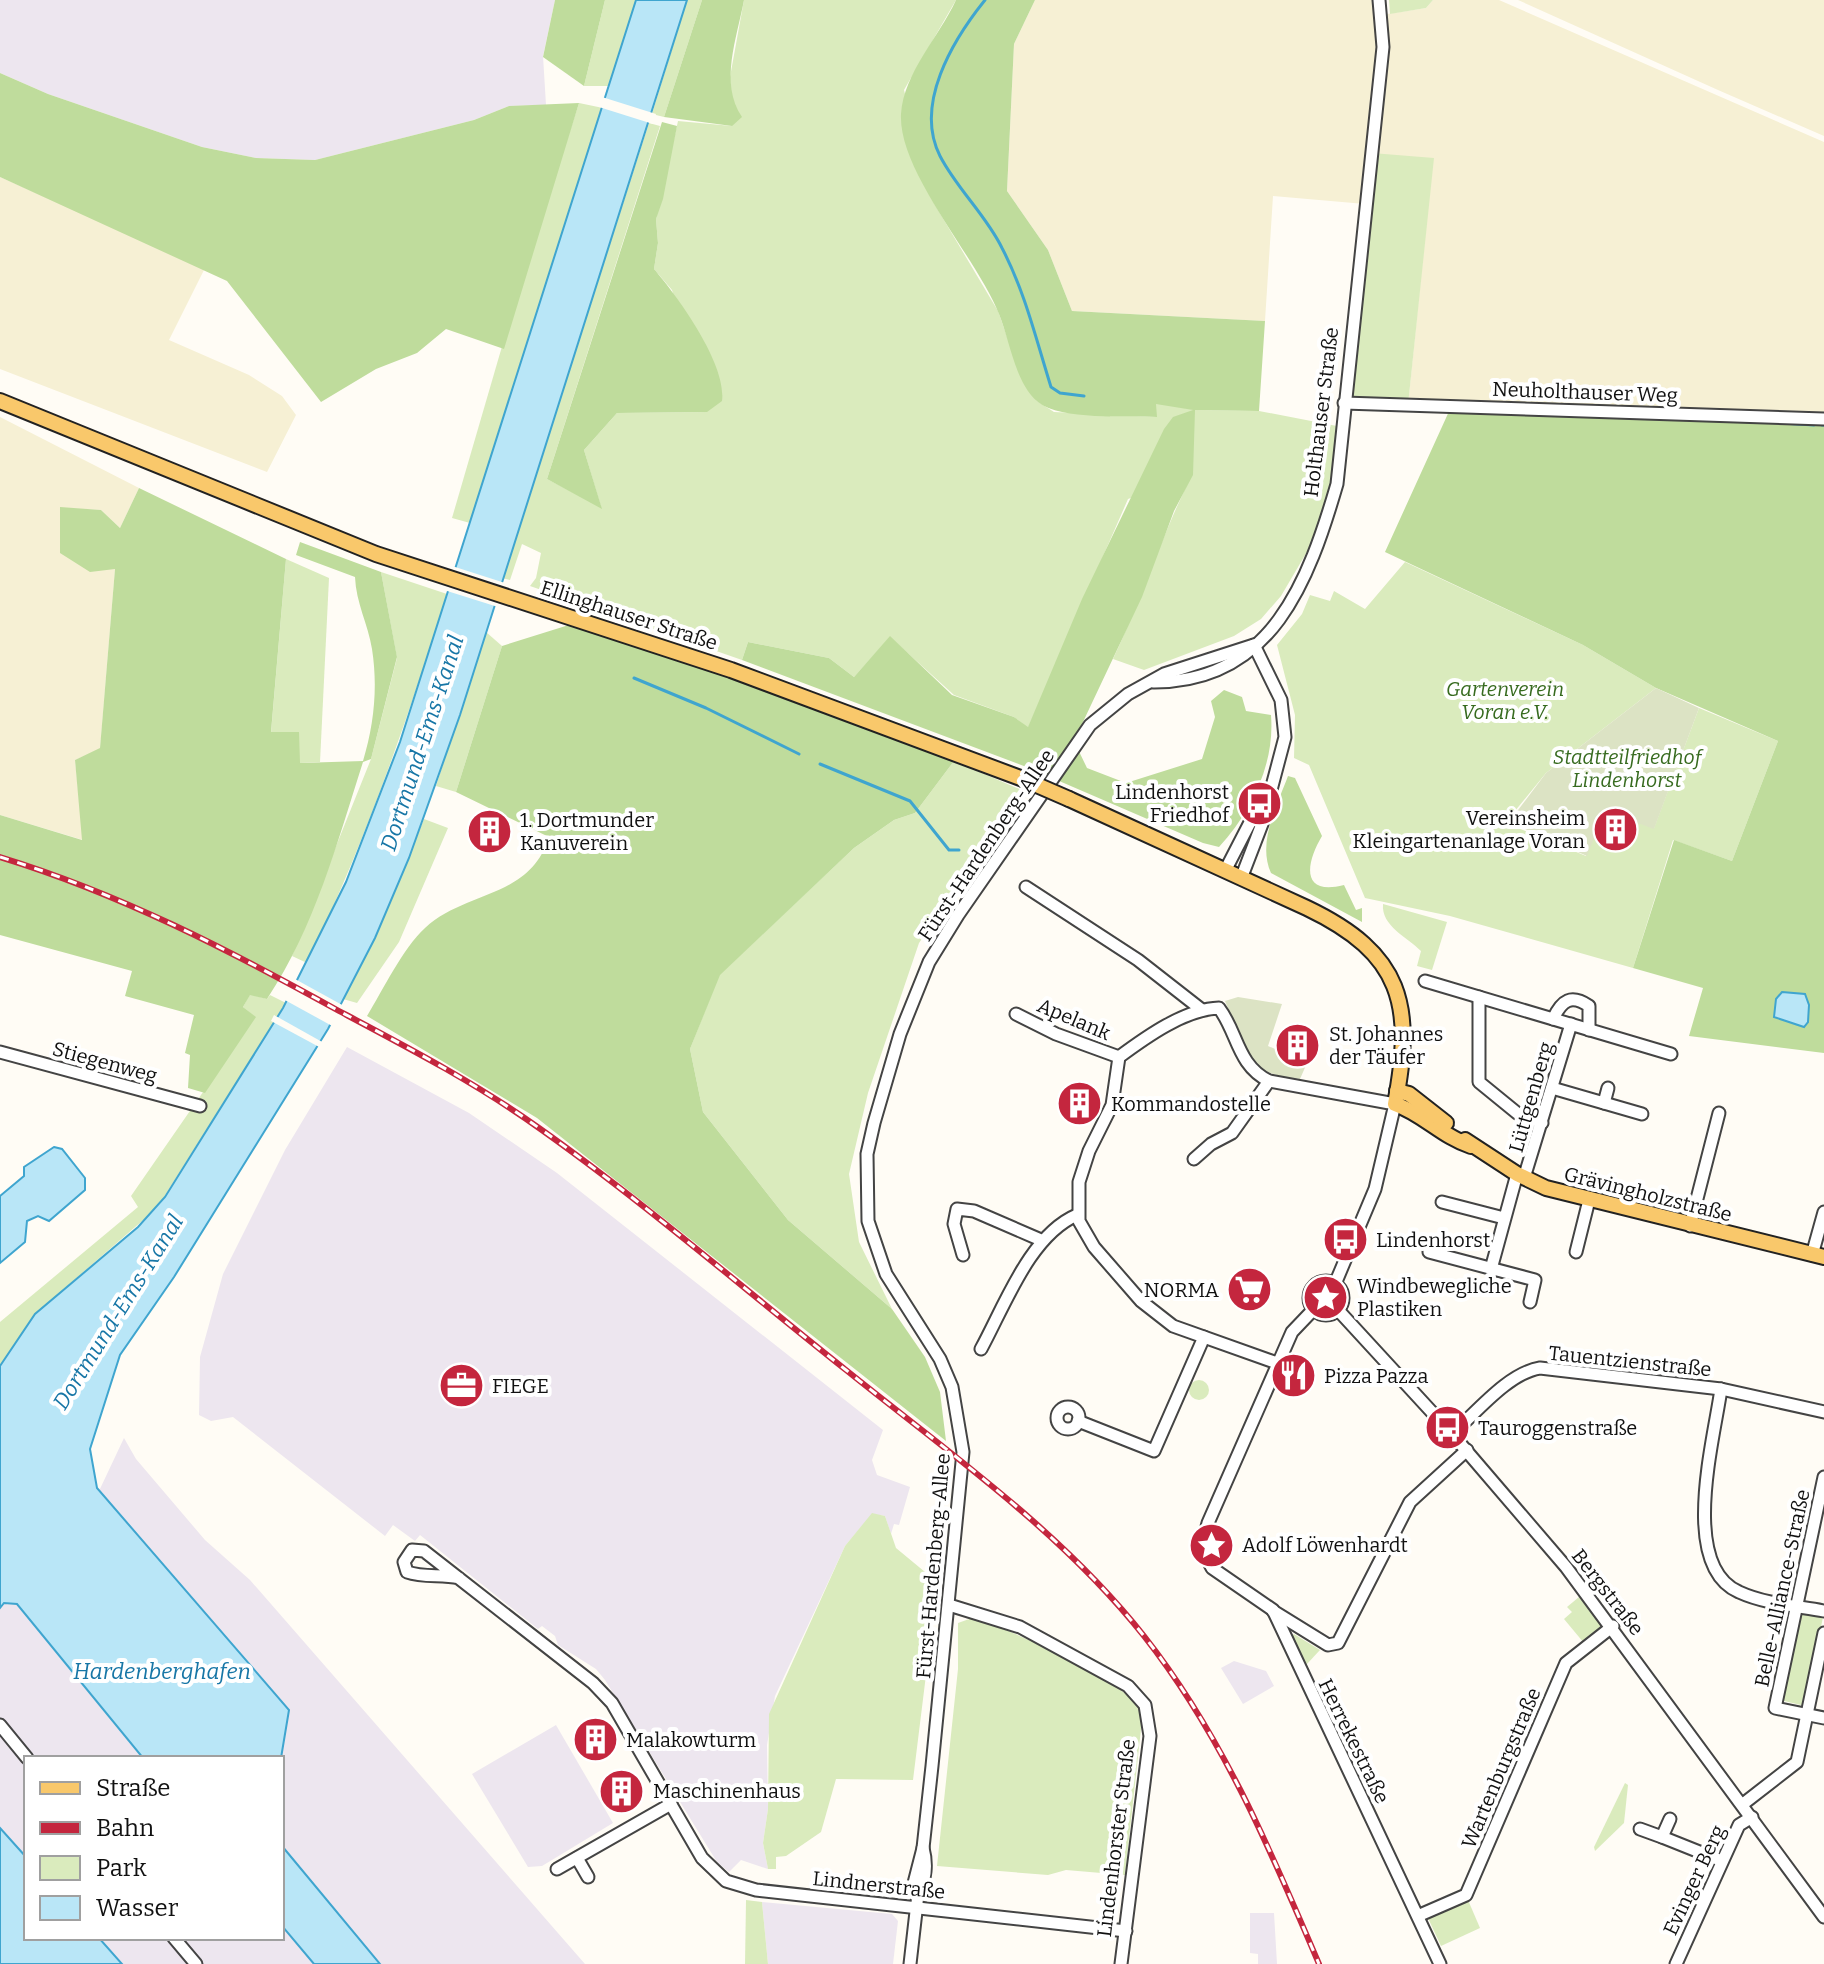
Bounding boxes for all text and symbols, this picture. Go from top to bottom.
street label: Holthauser Straße [1299,326,1343,498]
street label: Neuholthauser Weg [1492,377,1678,407]
street label: Ellinghauser Straße [538,575,720,655]
water label: Dortmund-Ems-Kanal [374,632,470,854]
park label: Gartenverein Voran e.V. [1446,677,1564,724]
street label: Fürst-Hardenberg-Allee [913,744,1059,946]
park label: Stadtteilfriedhof Lindenhorst [1553,745,1704,792]
place label: Lindenhorst Friedhof [1115,780,1231,827]
bus stop icon: Lindenhorst Friedhof [1236,780,1284,828]
building icon: Vereinsheim Kleingartenanlage Voran [1592,805,1640,853]
place label: Vereinsheim Kleingartenanlage Voran [1353,806,1585,853]
building icon: 1. Dortmunder Kanuverein [465,807,513,855]
place label: 1. Dortmunder Kanuverein [520,808,654,855]
street label: Apelank [1034,993,1115,1045]
building icon: St. Johannes der Täufer [1274,1021,1322,1069]
place label: St. Johannes der Täufer [1329,1022,1443,1069]
street label: Stiegenweg [50,1036,160,1088]
street label: Lüttgenberg [1504,1039,1558,1155]
building icon: Kommandostelle [1056,1080,1104,1128]
place label: Kommandostelle [1111,1092,1271,1116]
street label: Grävingholzstraße [1562,1162,1734,1226]
water label: Dortmund-Ems-Kanal [47,1209,189,1415]
bus stop icon: Lindenhorst [1321,1216,1369,1264]
place label: Lindenhorst [1376,1228,1490,1252]
supermarket icon: NORMA [1226,1266,1274,1314]
place icon: Windbewegliche Plastiken [1302,1274,1350,1322]
place label: Windbewegliche Plastiken [1357,1274,1512,1321]
place label: NORMA [1144,1278,1220,1302]
street label: Tauentzienstraße [1547,1341,1713,1381]
restaurant icon: Pizza Pazza [1269,1352,1317,1400]
office icon: FIEGE [437,1362,485,1410]
place label: Pizza Pazza [1324,1364,1428,1388]
place label: FIEGE [492,1374,549,1398]
bus stop icon: Tauroggenstraße [1423,1404,1471,1452]
place label: Tauroggenstraße [1478,1416,1637,1440]
street label: Fürst-Hardenberg-Allee [911,1452,955,1680]
street label: Belle-Alliance-Straße [1749,1487,1815,1689]
place icon: Adolf Löwenhardt [1187,1521,1235,1569]
place label: Adolf Löwenhardt [1242,1533,1408,1557]
street label: Bergstraße [1567,1544,1649,1640]
water label: Hardenberghafen [73,1658,251,1685]
street label: Herrekestraße [1313,1675,1395,1807]
street label: Wartenburgstraße [1456,1684,1546,1852]
building icon: Malakowturm [571,1716,619,1764]
place label: Malakowturm [626,1728,756,1752]
street label: Lindenhorster Straße [1092,1738,1140,1938]
legend [24,1756,284,1940]
building icon: Maschinenhaus [598,1767,646,1815]
text: Straße [96,1774,170,1802]
place label: Maschinenhaus [653,1779,801,1803]
text: Bahn [96,1814,154,1842]
street label: Evinger Berg [1658,1821,1730,1939]
text: Park [96,1854,147,1882]
street label: Lindnerstraße [812,1866,946,1904]
text: Wasser [96,1894,179,1922]

